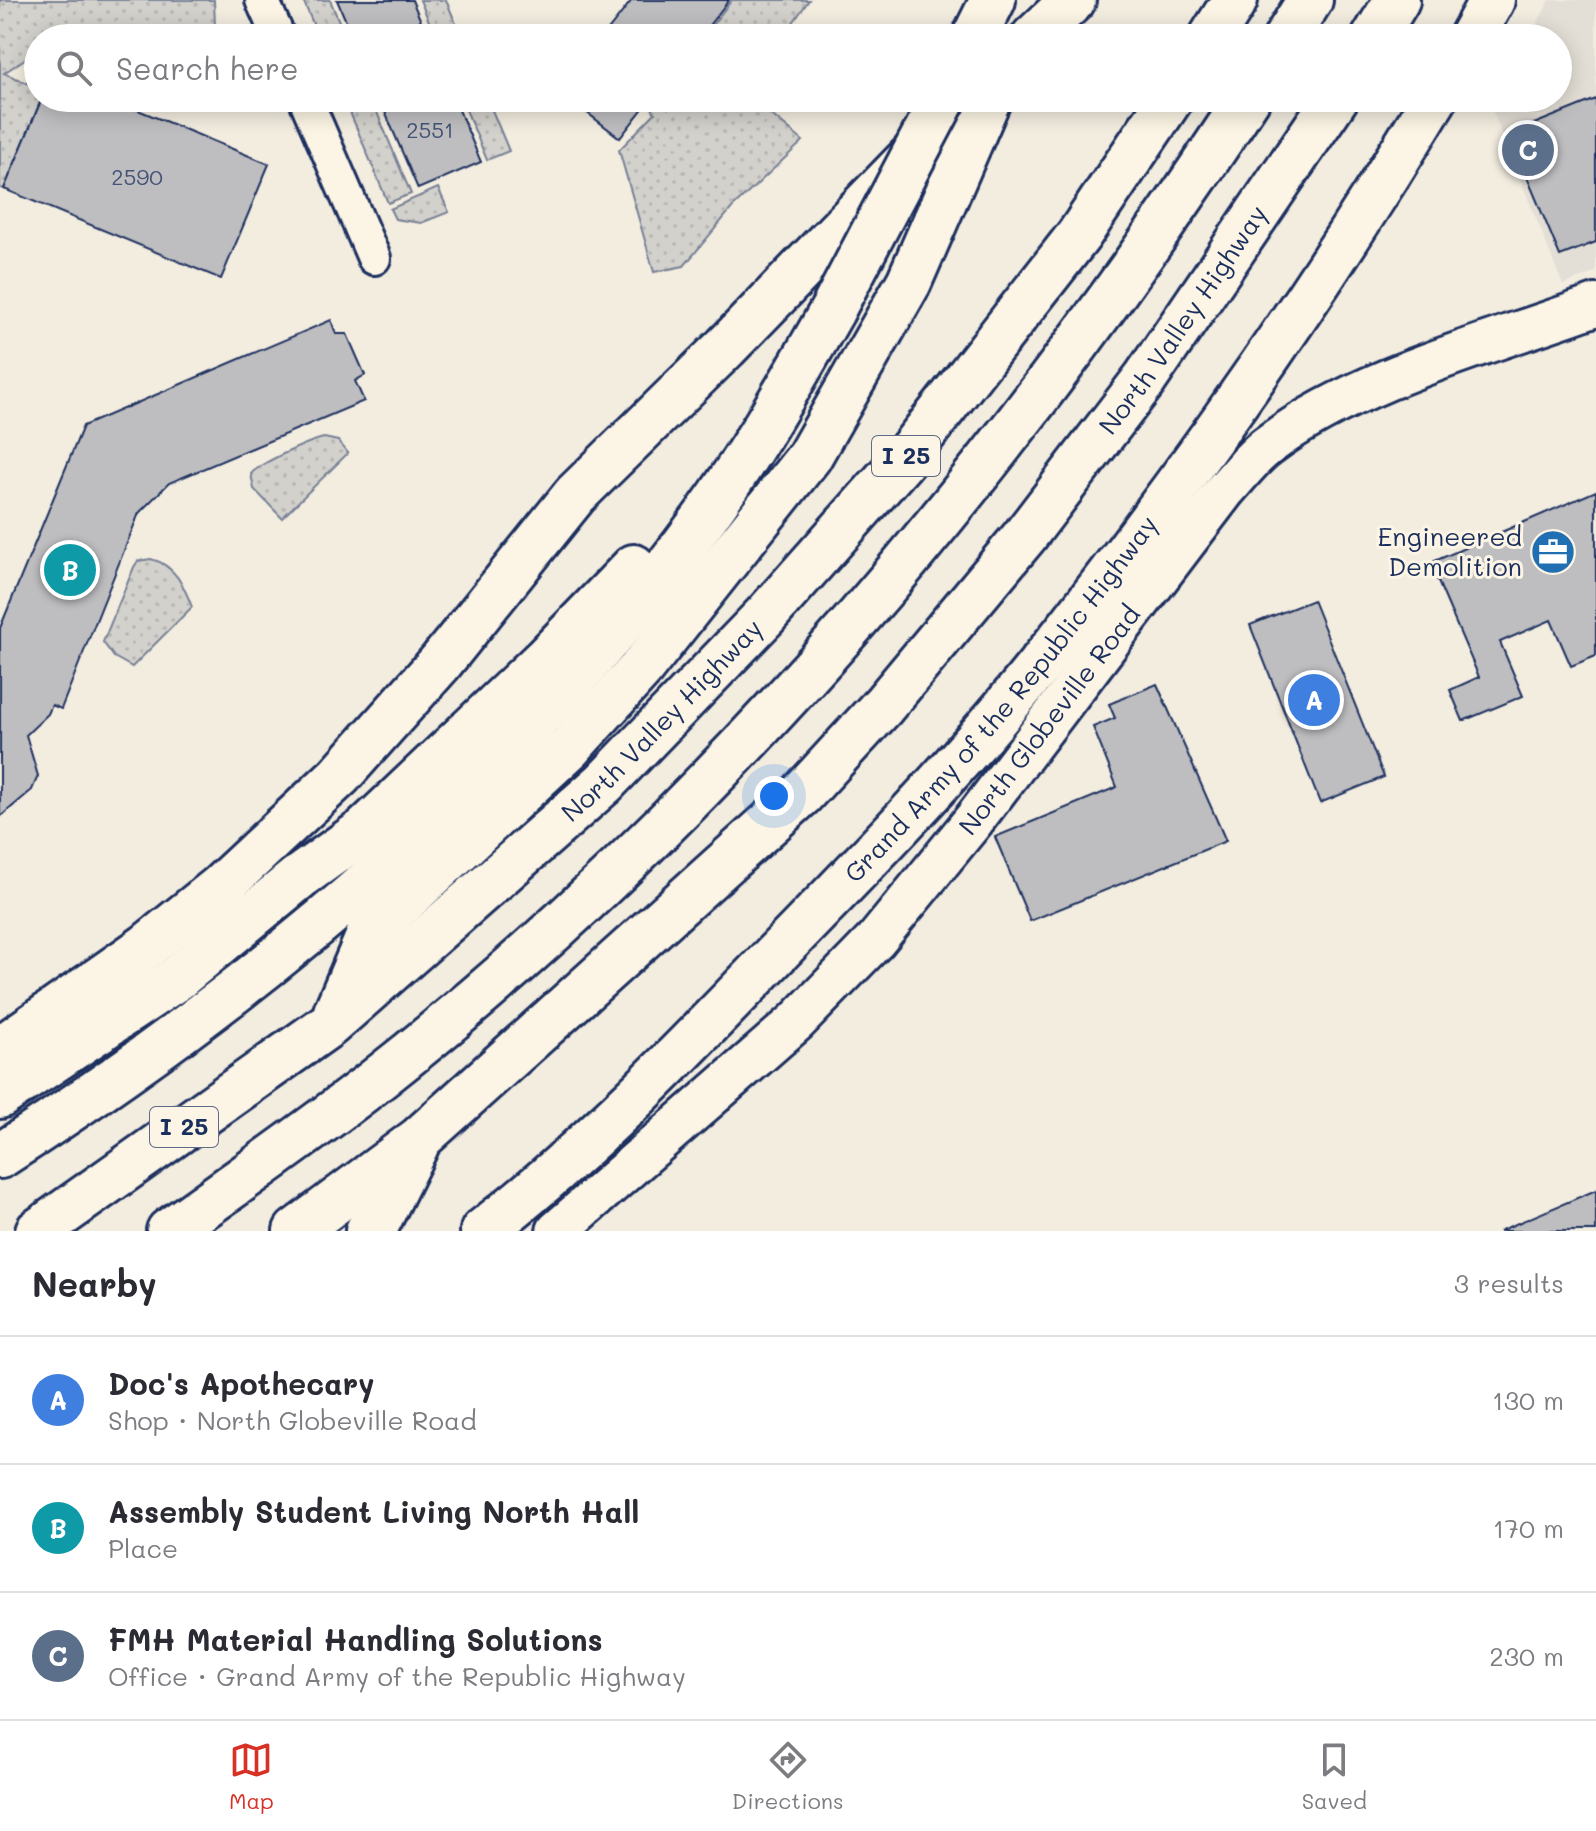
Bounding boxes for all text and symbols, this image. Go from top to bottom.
search box [24,24,1572,112]
icon: search [52,46,96,90]
text: Search here [116,48,299,88]
house number: 2551 [406,115,454,144]
pin: C [1502,120,1554,180]
house number: 2590 [111,162,163,191]
street label: North Valley Highway [1091,198,1274,441]
road number: I 25 [872,436,940,476]
street label: Grand Army of the Republic Highway [836,508,1165,889]
place label: Engineered Demolition [1377,519,1522,583]
office icon: Engineered Demolition [1529,528,1577,576]
pin: B [44,540,96,600]
street label: North Globeville Road [951,598,1147,842]
street label: North Valley Highway [554,611,769,829]
pin: A [1288,670,1340,730]
your location [754,776,794,816]
road number: I 25 [150,1107,218,1147]
text: Nearby [32,1261,157,1306]
text: 3 results [1454,1266,1564,1300]
text: Doc's Apothecary [108,1363,375,1403]
text: A [49,1383,67,1417]
text: 130 m [1492,1383,1564,1417]
text: Shop · North Globeville Road [108,1403,477,1437]
text: Assembly Student Living North Hall [108,1491,639,1531]
text: B [49,1511,67,1545]
text: 170 m [1493,1511,1564,1545]
text: Place [108,1531,178,1565]
text: FMH Material Handling Solutions [108,1619,603,1659]
text: C [48,1639,68,1673]
text: 230 m [1489,1639,1564,1673]
text: Office · Grand Army of the Republic Highway [108,1659,686,1693]
tab: Map [229,1738,274,1815]
tab: Directions [732,1738,844,1815]
tab: Saved [1302,1738,1367,1815]

